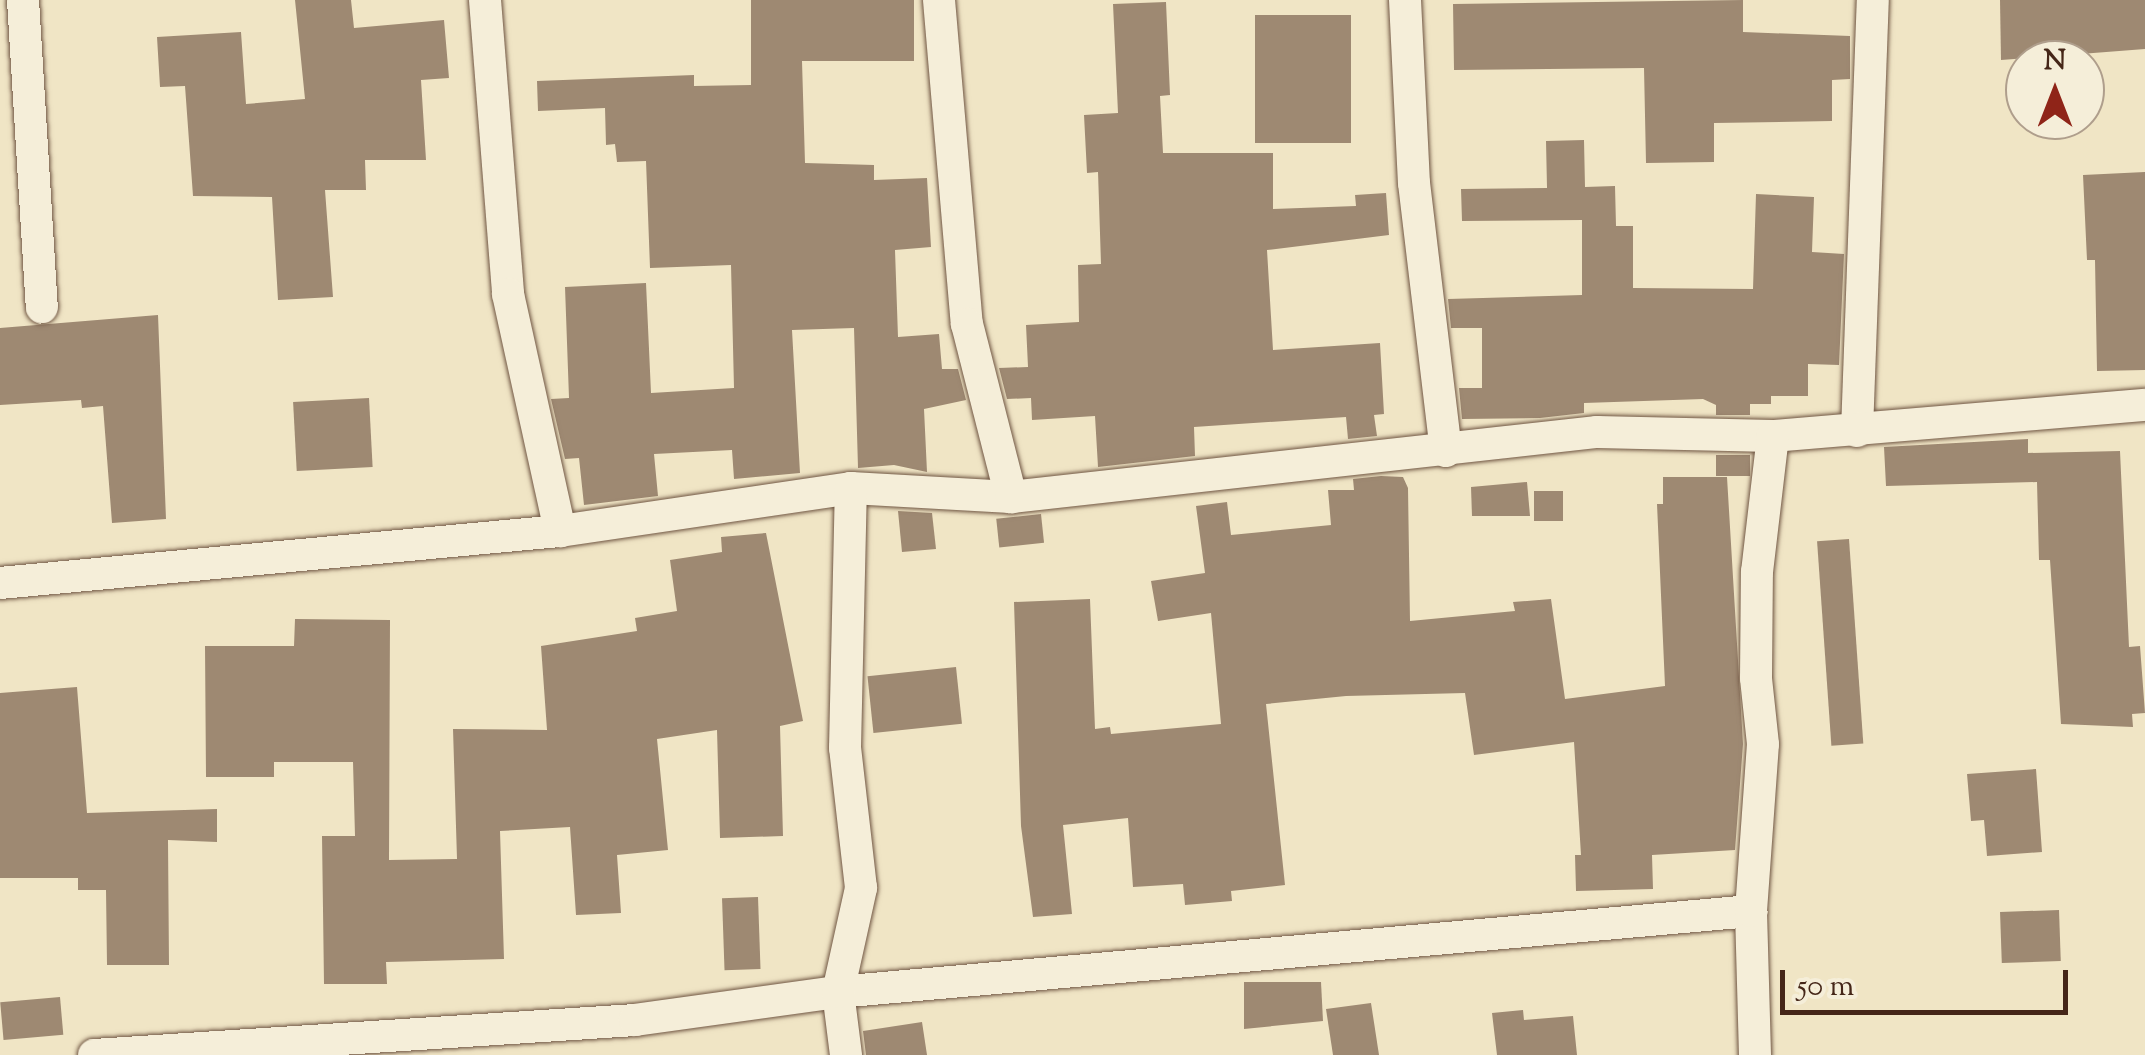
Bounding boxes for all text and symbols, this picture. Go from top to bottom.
north arrow [2005,40,2105,140]
text: N [2044,42,2066,82]
scale bar [1785,950,2072,1012]
text: 50 m [1797,966,1854,1009]

